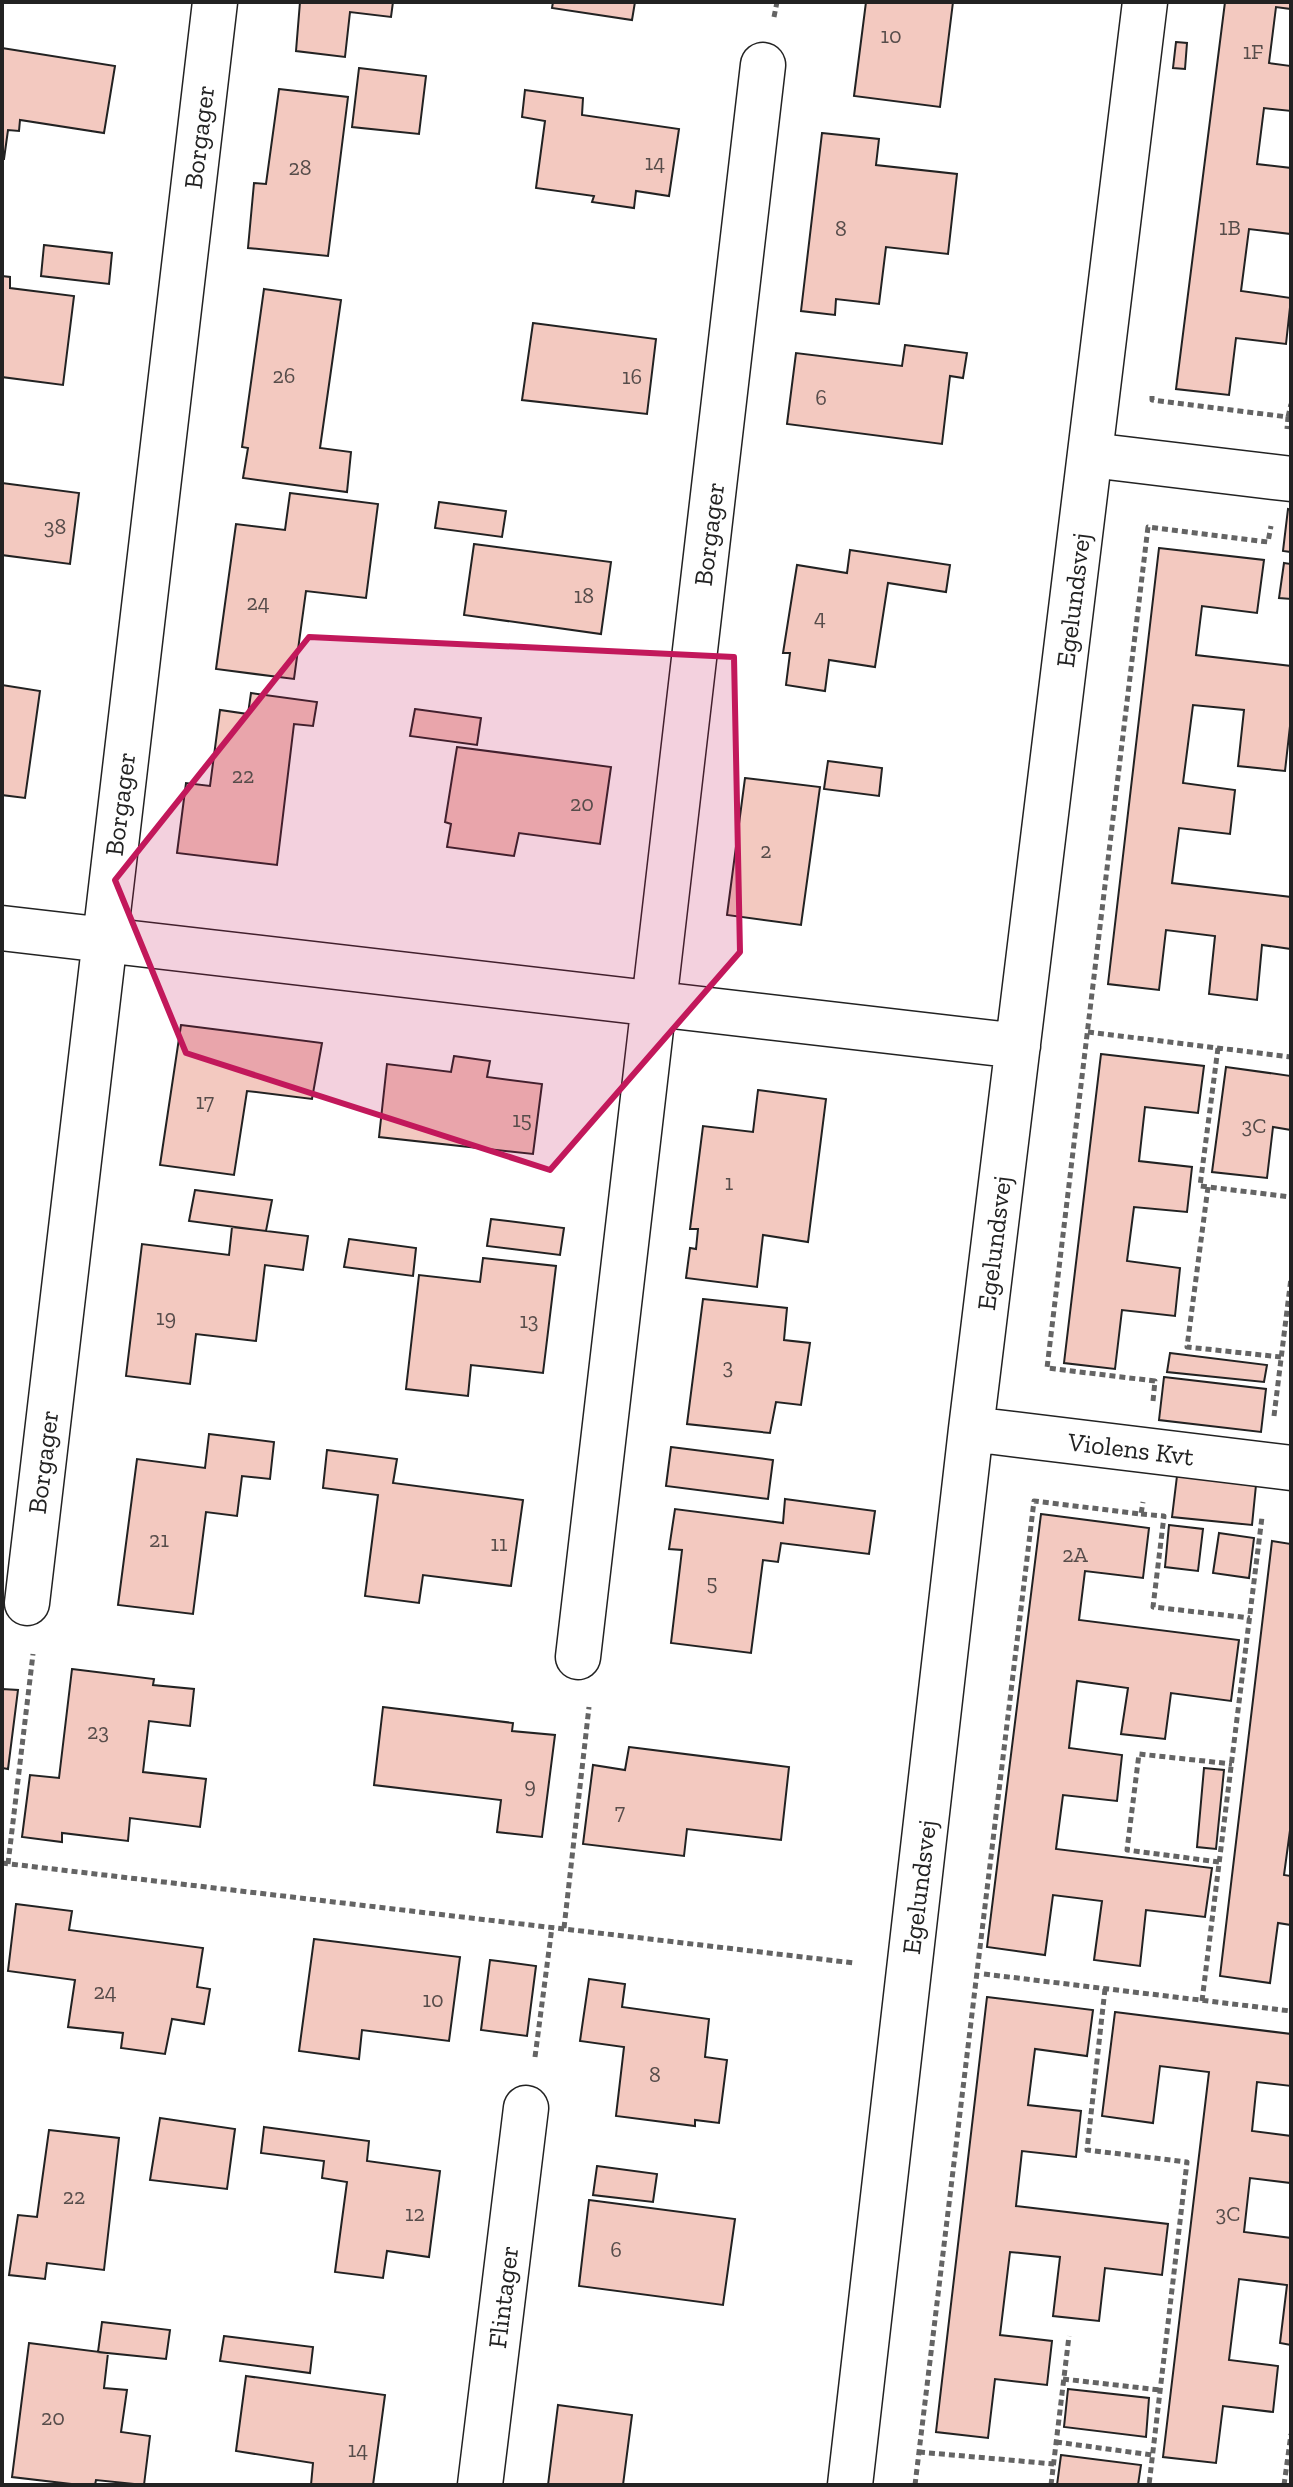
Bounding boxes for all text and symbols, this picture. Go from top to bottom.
house number: 10 [880,22,902,49]
house number: 1F [1243,38,1263,65]
street label: Borgager [177,83,221,191]
house number: 14 [645,149,665,176]
house number: 28 [288,154,312,181]
house number: 1B [1219,214,1241,241]
house number: 8 [835,215,847,242]
house number: 26 [272,362,296,389]
house number: 16 [622,363,642,390]
house number: 6 [815,384,827,411]
street label: Borgager [687,480,731,588]
house number: 38 [44,513,66,540]
street label: Egelundsvej [1049,531,1097,669]
house number: 18 [574,582,594,609]
house number: 24 [246,589,270,616]
house number: 4 [814,604,826,631]
street label: Borgager [98,750,142,858]
house number: 22 [232,762,254,789]
house number: 20 [570,790,594,817]
house number: 2 [760,837,772,864]
house number: 17 [196,1088,215,1115]
house number: 15 [512,1106,532,1133]
house number: 3C [1242,1112,1266,1139]
house number: 1 [725,1169,734,1196]
street label: Egelundsvej [970,1174,1018,1312]
house number: 19 [156,1304,176,1331]
house number: 13 [519,1307,539,1334]
house number: 3 [723,1353,733,1380]
street label: Borgager [21,1408,65,1516]
street label: Violens Kvt [1065,1425,1196,1473]
house number: 21 [149,1526,169,1553]
house number: 11 [491,1530,508,1557]
house number: 2A [1062,1541,1089,1568]
house number: 5 [706,1569,718,1596]
house number: 23 [87,1718,109,1745]
house number: 9 [524,1772,536,1799]
house number: 7 [615,1798,626,1825]
street label: Egelundsvej [895,1818,943,1956]
house number: 24 [93,1978,117,2005]
house number: 10 [422,1986,444,2013]
house number: 8 [649,2061,661,2088]
house number: 22 [63,2183,85,2210]
house number: 12 [405,2200,425,2227]
house number: 3C [1216,2200,1240,2227]
house number: 6 [610,2236,622,2263]
street label: Flintager [481,2244,525,2350]
house number: 20 [41,2404,65,2431]
house number: 14 [348,2436,368,2463]

